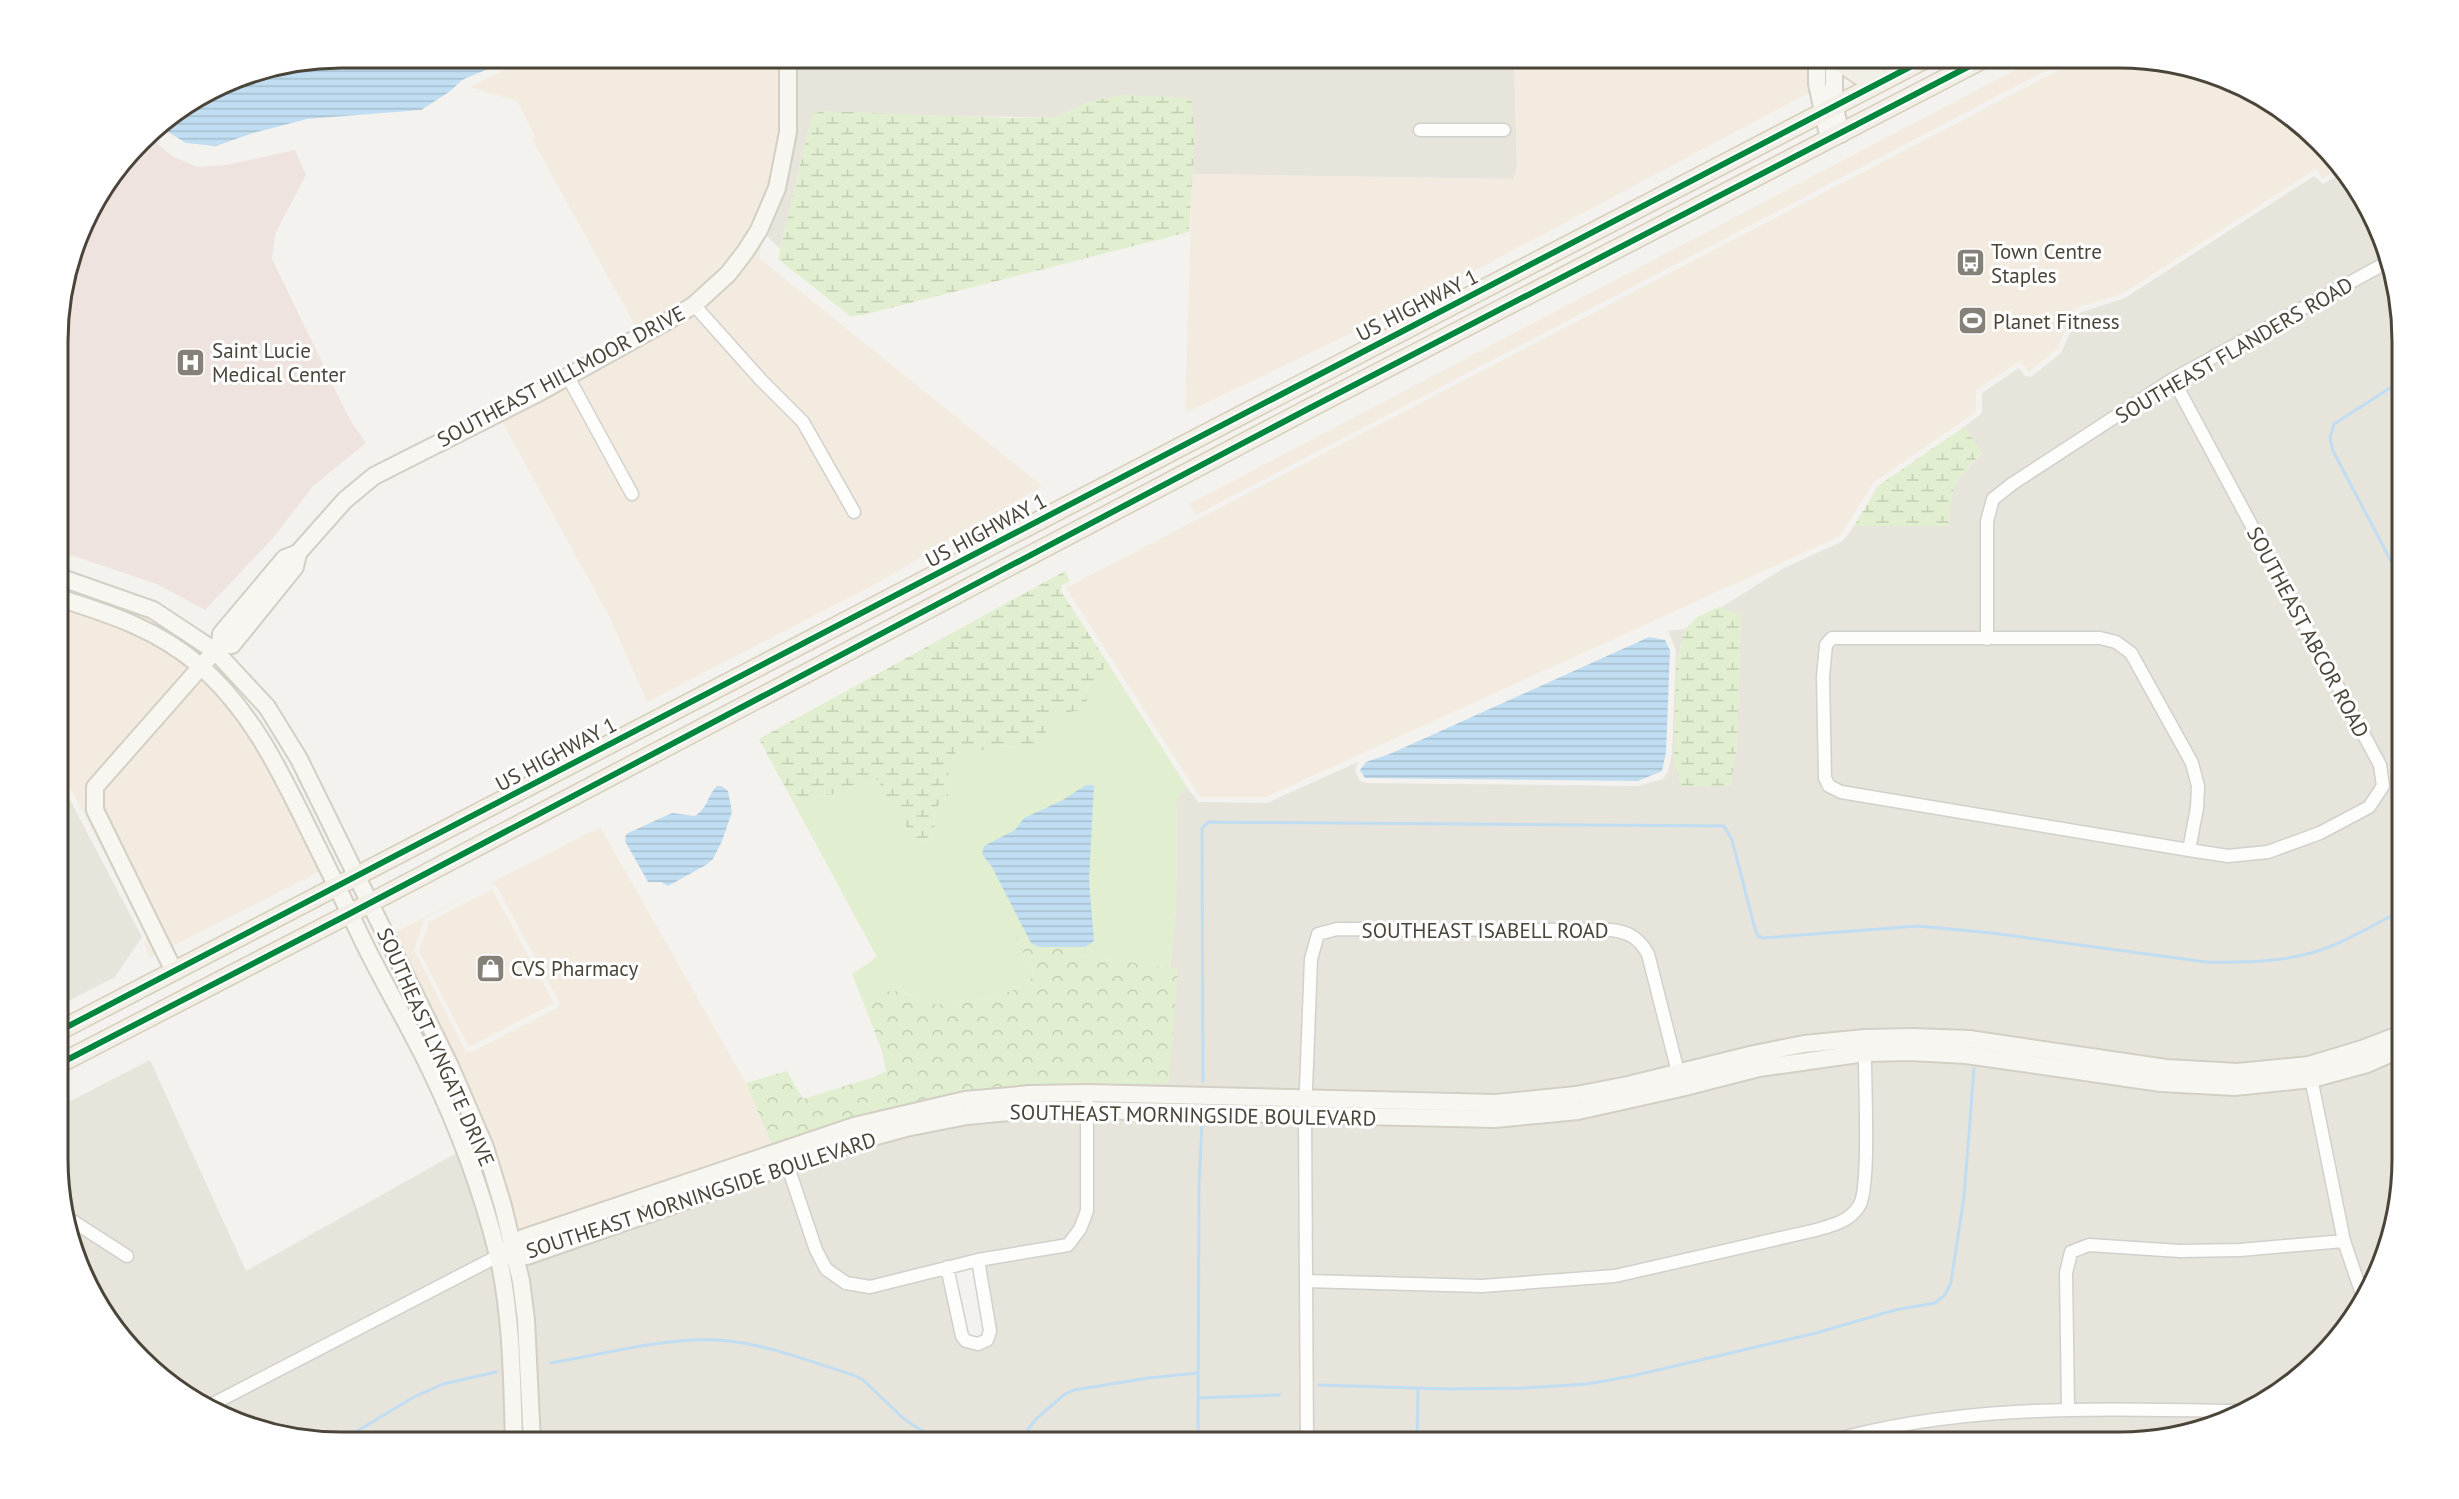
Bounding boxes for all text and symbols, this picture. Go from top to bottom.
place label: Town Centre Staples [1991,238,2102,289]
bus stop icon: Town Centre Staples [1954,247,1986,279]
street label: US HIGHWAY 1 [1351,263,1483,347]
street label: SOUTHEAST FLANDERS ROAD [2110,271,2358,429]
street label: SOUTHEAST HILLMOOR DRIVE [432,299,690,453]
sports icon: Planet Fitness [1956,305,1988,337]
place label: Planet Fitness [1993,308,2120,335]
place label: Saint Lucie Medical Center [212,337,346,388]
hospital icon: Saint Lucie Medical Center [175,346,207,378]
street label: US HIGHWAY 1 [921,487,1051,573]
street label: SOUTHEAST ABCOR ROAD [2241,522,2375,742]
street label: US HIGHWAY 1 [491,711,621,797]
street label: SOUTHEAST ISABELL ROAD [1361,917,1609,944]
street label: SOUTHEAST LYNGATE DRIVE [371,923,501,1171]
shop icon: CVS Pharmacy [474,952,506,984]
place label: CVS Pharmacy [511,955,639,982]
street label: SOUTHEAST MORNINGSIDE BOULEVARD [1010,1098,1376,1132]
street label: SOUTHEAST MORNINGSIDE BOULEVARD [523,1126,879,1264]

